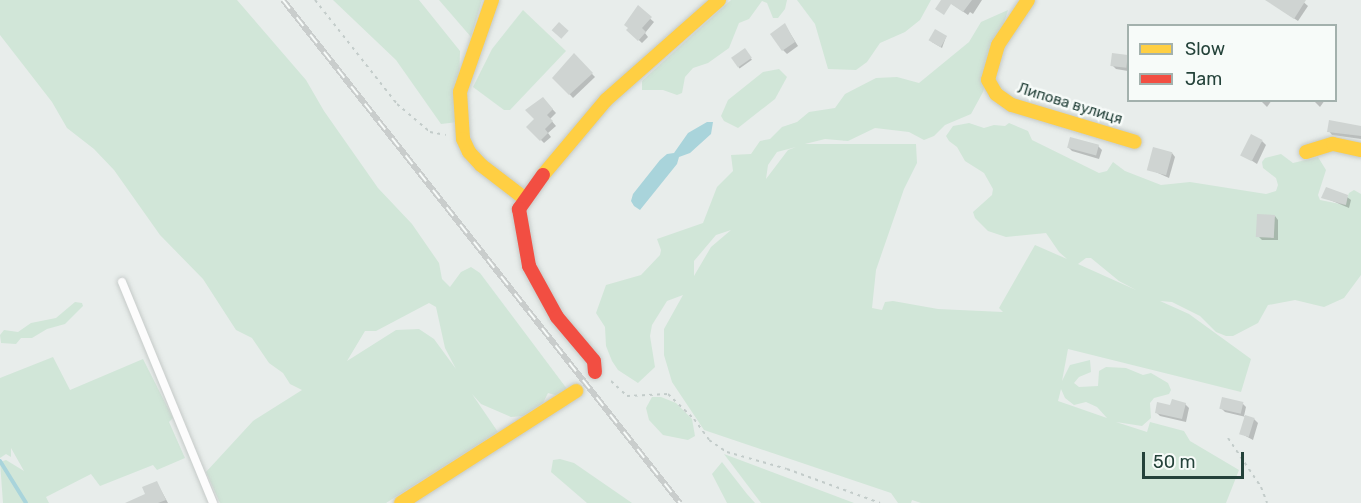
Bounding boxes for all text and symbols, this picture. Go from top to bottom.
legend [1127,24,1337,102]
text: Slow [1185,38,1225,60]
text: Jam [1185,68,1222,90]
street label: Липова вулиця [1015,79,1125,129]
scale bar [1145,440,1247,478]
text: 50 m [1153,451,1196,473]

